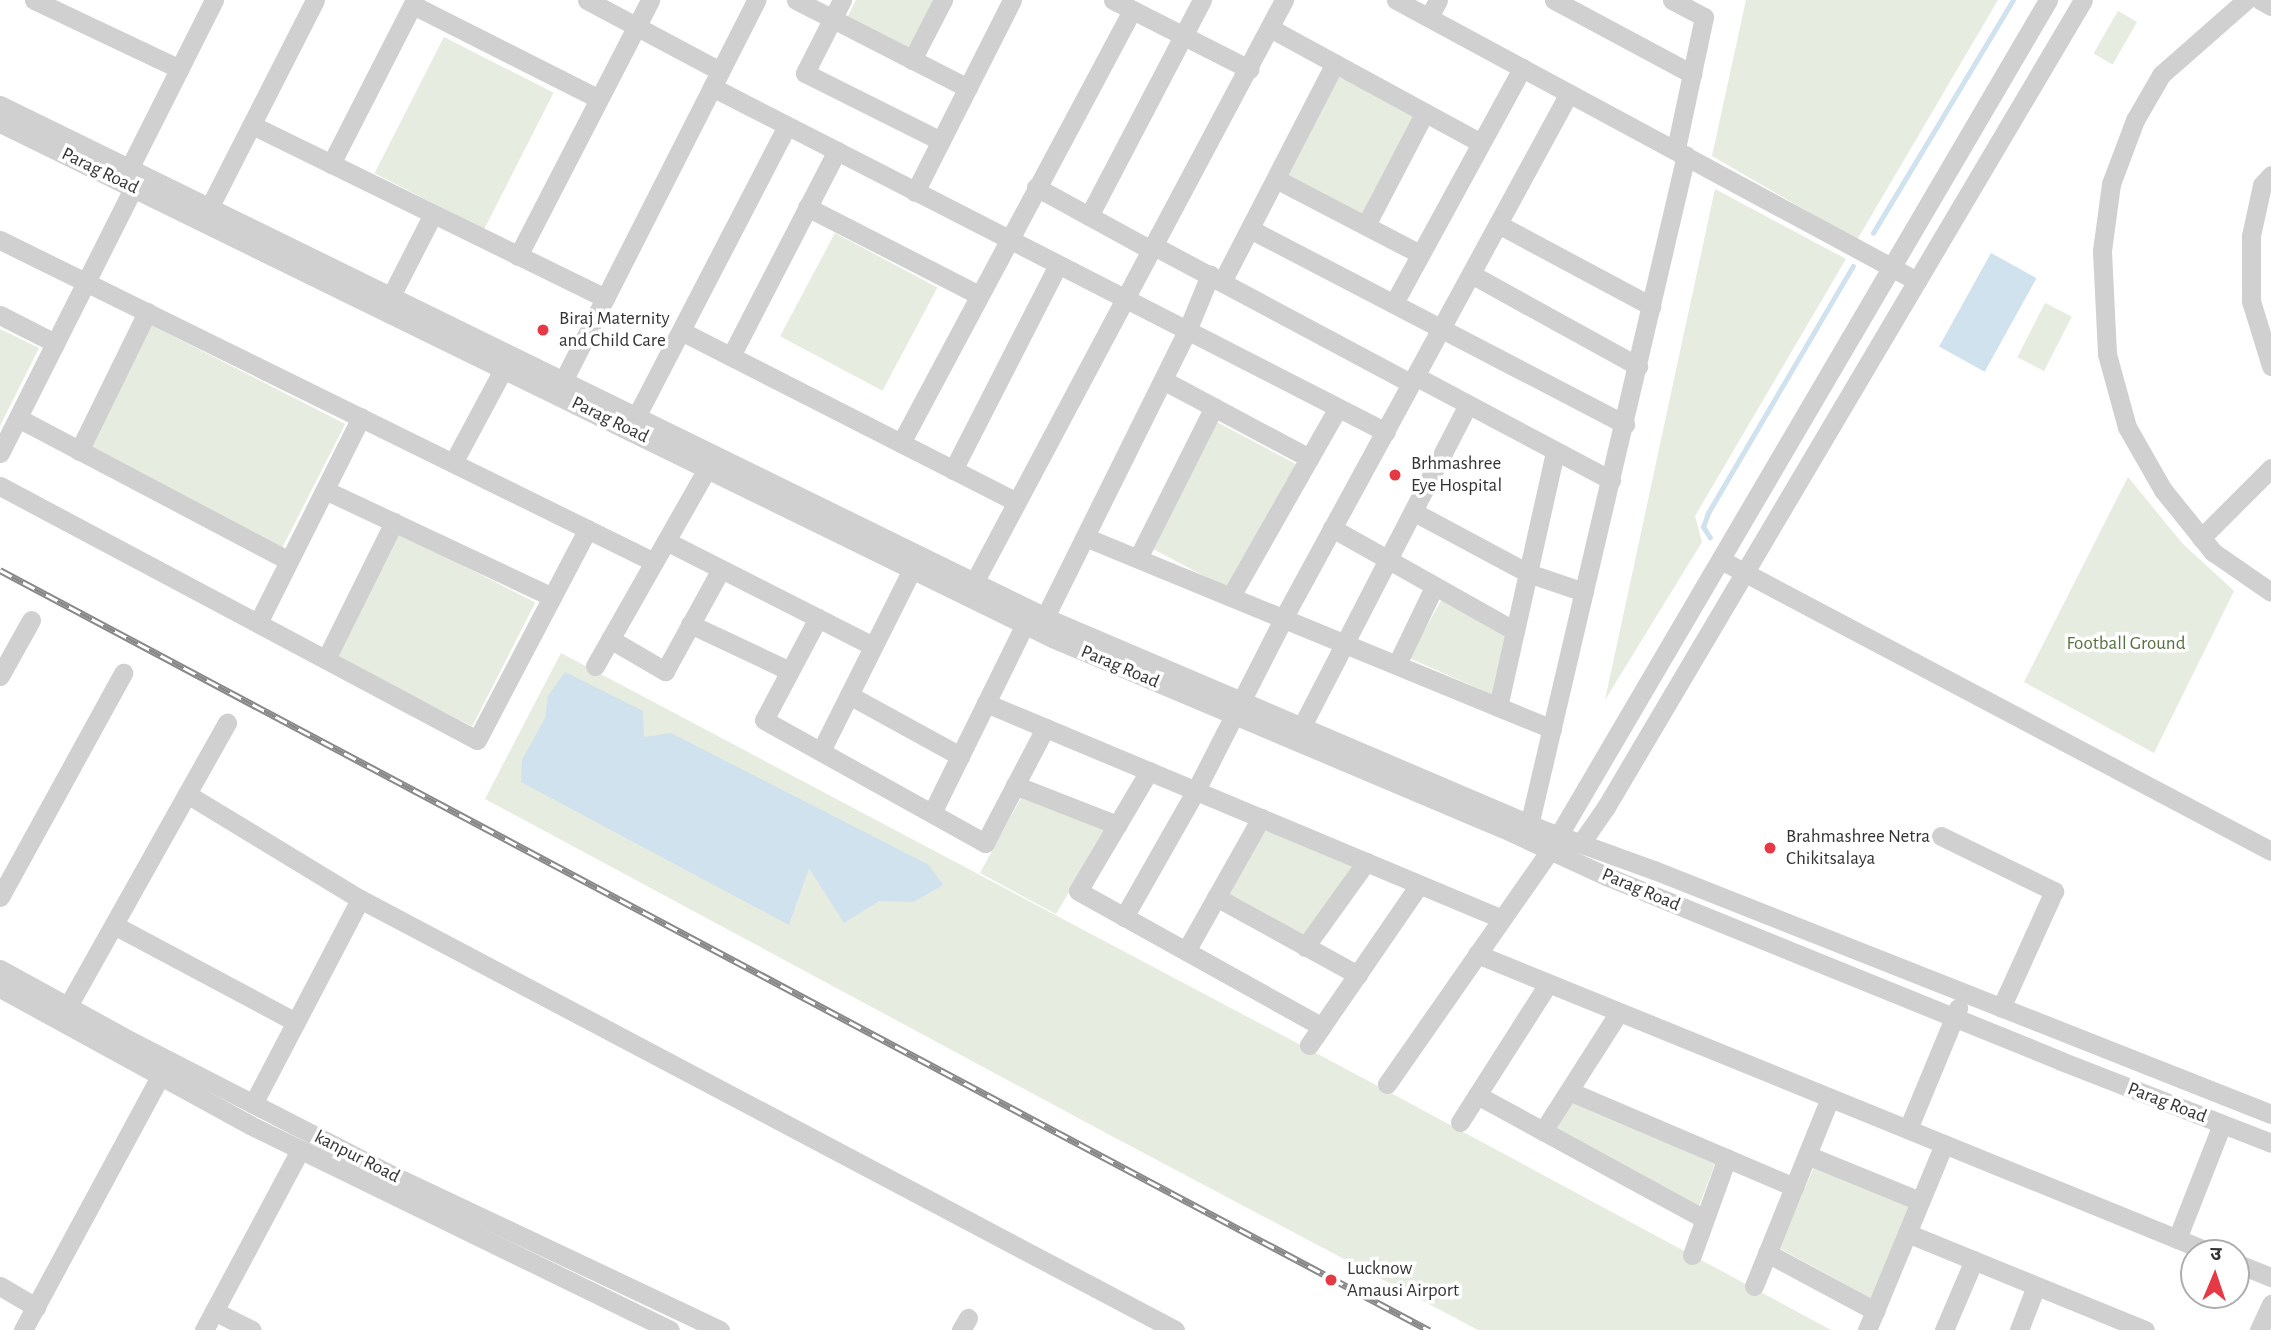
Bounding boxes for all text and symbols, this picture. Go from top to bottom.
street label: Parag Road [58,143,142,199]
place label: Biraj Maternity and Child Care [559,308,670,352]
marker: Biraj Maternity and Child Care [533,320,553,340]
street label: Parag Road [568,392,652,448]
place label: Brhmashree Eye Hospital [1411,453,1502,497]
marker: Brhmashree Eye Hospital [1385,465,1405,485]
park label: Football Ground [2067,633,2185,655]
street label: Parag Road [1077,640,1163,694]
place label: Brahmashree Netra Chikitsalaya [1786,826,1930,870]
marker: Brahmashree Netra Chikitsalaya [1760,838,1780,858]
street label: Parag Road [1598,863,1684,917]
street label: Parag Road [2124,1078,2210,1128]
street label: kanpur Road [310,1126,404,1188]
north arrow [2180,1239,2250,1309]
text: उ [2210,1245,2222,1264]
place label: Lucknow Amausi Airport [1347,1258,1459,1302]
marker: Lucknow Amausi Airport [1321,1270,1341,1290]

